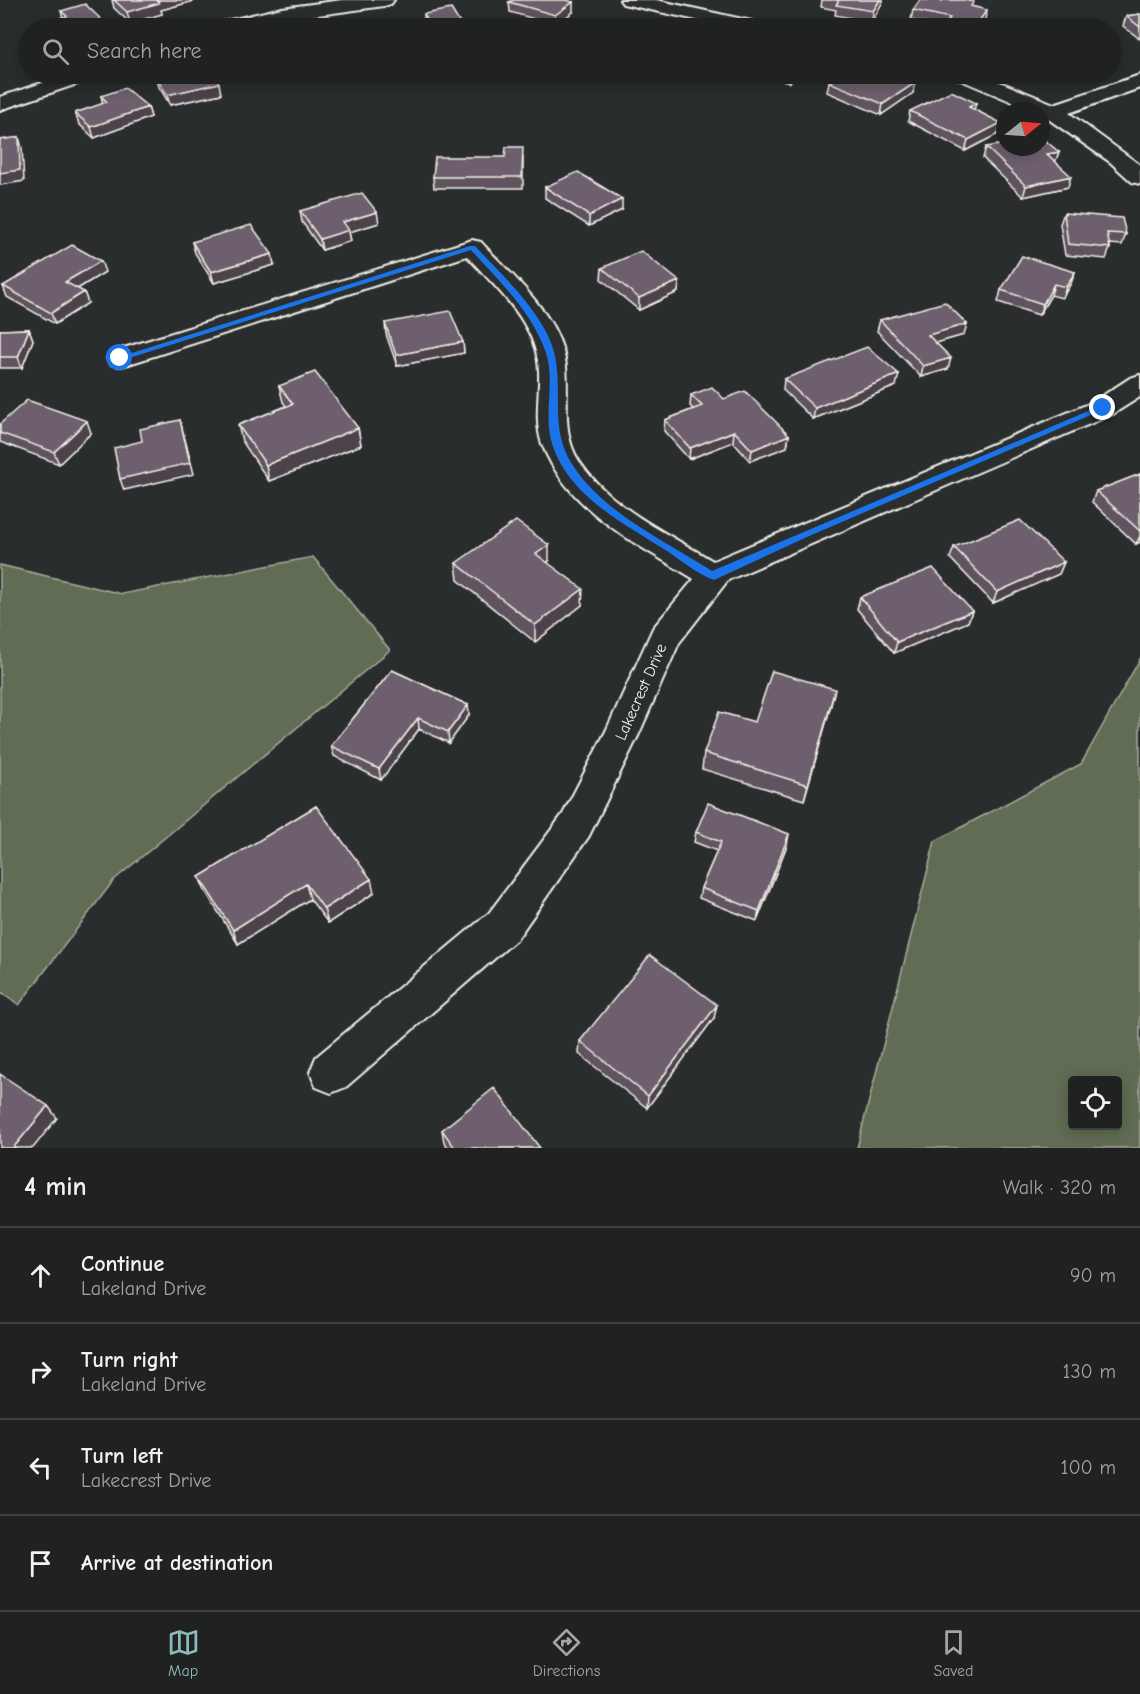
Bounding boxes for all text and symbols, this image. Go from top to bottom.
search box [18,18,1122,84]
icon: search [39,35,72,68]
text: Search here [87,38,202,64]
north arrow [996,102,1050,156]
route start [106,344,132,370]
route end [1089,394,1115,420]
street label: Lakecrest Drive [612,641,670,743]
map controls [1068,1076,1122,1130]
button: locate [1068,1076,1122,1130]
text: 4 min [24,1172,87,1202]
text: Walk · 320 m [1003,1176,1116,1199]
text: Continue [81,1251,164,1277]
icon: ahead [24,1259,57,1292]
text: 90 m [1070,1264,1116,1287]
text: Lakeland Drive [81,1277,206,1300]
text: Turn right [81,1347,178,1373]
icon: right [24,1355,57,1388]
text: 130 m [1063,1360,1116,1383]
text: Lakeland Drive [81,1373,206,1396]
text: Turn left [81,1443,163,1469]
icon: left [24,1451,57,1484]
text: 100 m [1061,1456,1116,1479]
text: Lakecrest Drive [81,1469,211,1492]
icon: arrive [24,1547,57,1580]
text: Arrive at destination [81,1550,273,1576]
tab: Map [167,1626,200,1680]
tab: Directions [533,1626,600,1680]
tab: Saved [933,1626,973,1680]

